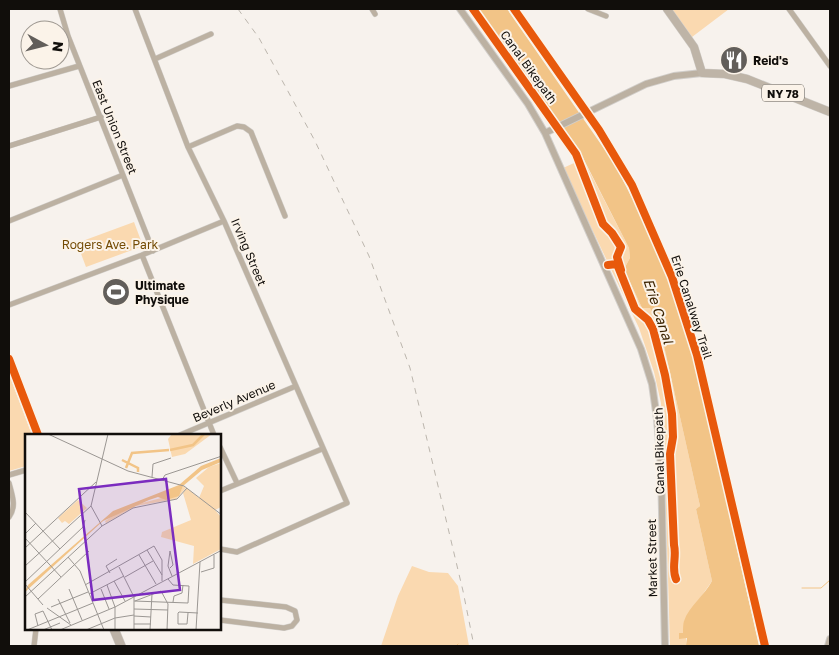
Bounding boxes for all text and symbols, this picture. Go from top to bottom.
north arrow [20,20,70,70]
street label: Canal Bikepath [497,27,561,107]
text: N [49,40,67,53]
restaurant icon: Reid's [719,45,749,75]
place label: Reid's [753,53,789,68]
street label: East Union Street [89,78,141,177]
road number: NY 78 [762,85,804,102]
street label: Irving Street [228,216,270,288]
park label: Rogers Ave. Park [62,237,159,252]
street label: Erie Canalway Trail [668,253,716,361]
water label: Erie Canal [640,276,678,346]
sports icon: Ultimate Physique [101,277,131,307]
place label: Ultimate Physique [135,278,189,307]
street label: Beverly Avenue [190,377,278,425]
street label: Canal Bikepath [651,407,667,495]
inset map [25,434,221,630]
street label: Market Street [644,518,660,597]

